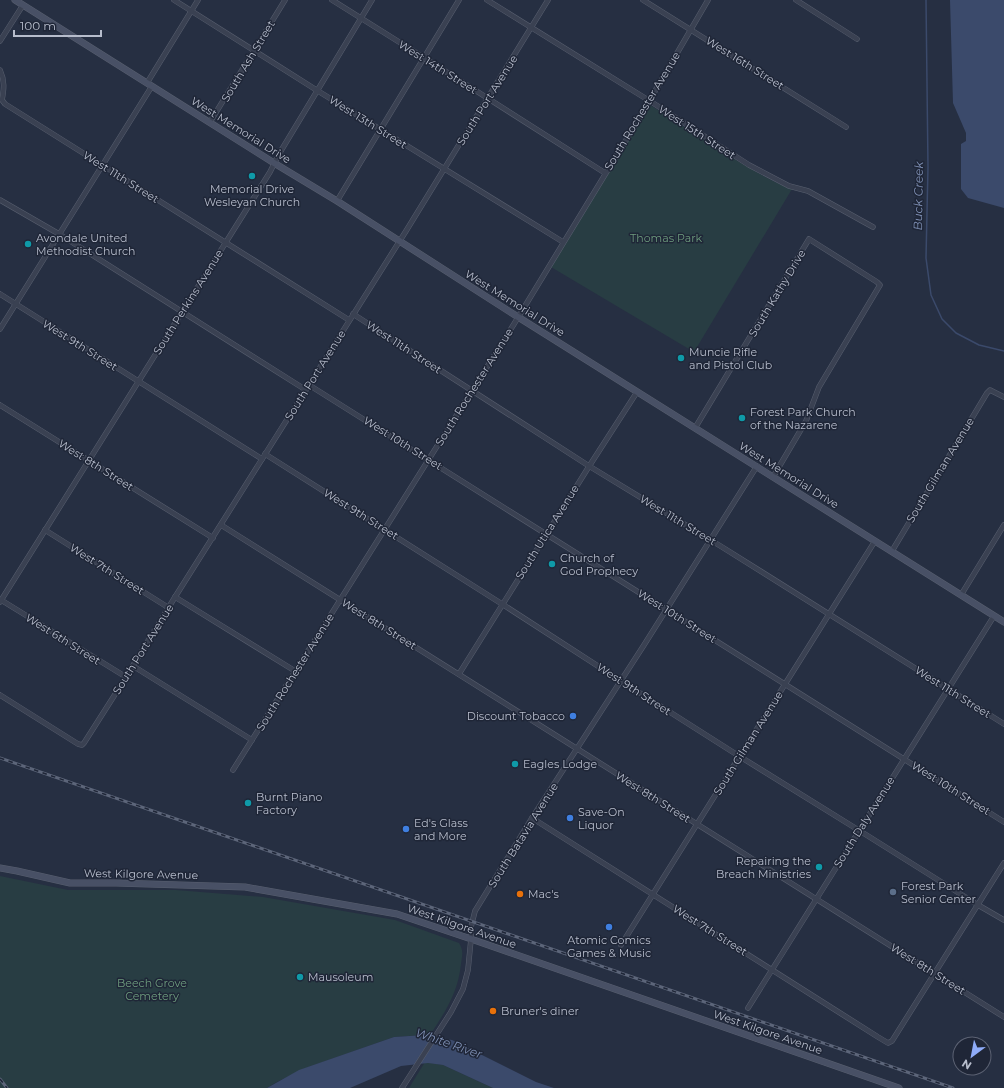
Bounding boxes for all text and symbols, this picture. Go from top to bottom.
scale bar [14,12,101,38]
street label: South Ash Street [218,17,278,104]
text: 100 m [20,18,56,33]
street label: West 16th Street [703,33,787,93]
street label: West 14th Street [396,37,480,97]
street label: South Rochester Avenue [601,49,683,173]
street label: South Port Avenue [454,52,521,148]
street label: West 13th Street [326,92,410,152]
street label: West Memorial Drive [188,94,294,167]
street label: West 15th Street [656,102,739,162]
street label: West 11th Street [80,148,162,206]
water label: Buck Creek [910,161,926,231]
marker: Memorial Drive Wesleyan Church [247,171,257,181]
place label: Memorial Drive Wesleyan Church [204,182,300,209]
place label: Avondale United Methodist Church [36,231,136,258]
park label: Thomas Park [630,231,703,245]
marker: Avondale United Methodist Church [23,239,33,249]
street label: South Perkins Avenue [150,247,226,357]
street label: South Kathy Drive [745,247,809,339]
street label: West Memorial Drive [462,267,568,340]
street label: West 9th Street [40,316,121,374]
street label: West 11th Street [364,317,445,377]
street label: South Rochester Avenue [432,325,516,448]
street label: South Port Avenue [282,327,349,423]
place label: Muncie Rifle and Pistol Club [689,345,772,372]
marker: Muncie Rifle and Pistol Club [676,353,686,363]
place label: Forest Park Church of the Nazarene [750,405,856,432]
street label: West 10th Street [361,413,445,473]
marker: Forest Park Church of the Nazarene [737,413,747,423]
street label: South Gilman Avenue [903,415,977,525]
street label: West 8th Street [56,436,137,494]
street label: West Memorial Drive [736,439,842,512]
street label: South Utica Avenue [512,482,582,582]
street label: West 9th Street [321,485,402,543]
street label: West 11th Street [637,492,719,549]
street label: West 7th Street [67,540,147,598]
place label: Church of God Prophecy [560,551,638,578]
marker: Church of God Prophecy [547,559,557,569]
street label: West 10th Street [635,586,719,646]
street label: West 8th Street [339,595,420,653]
street label: South Port Avenue [110,601,177,697]
street label: West 6th Street [23,610,104,668]
street label: South Rochester Avenue [253,610,337,733]
street label: West 9th Street [594,660,674,719]
street label: West 11th Street [912,663,994,721]
street label: South Gilman Avenue [710,688,786,798]
place label: Discount Tobacco [467,709,565,723]
marker: Discount Tobacco [568,711,578,721]
place label: Eagles Lodge [523,757,597,771]
street label: West 10th Street [909,758,993,818]
marker: Eagles Lodge [510,759,520,769]
street label: West 8th Street [613,768,694,826]
street label: South Daly Avenue [830,774,898,870]
street label: South Batavia Avenue [485,780,561,890]
place label: Burnt Piano Factory [256,790,323,817]
marker: Burnt Piano Factory [243,798,253,808]
place label: Save-On Liquor [578,805,625,832]
marker: Save-On Liquor [565,813,575,823]
place label: Ed's Glass and More [414,816,469,843]
marker: Ed's Glass and More [401,824,411,834]
place label: Repairing the Breach Ministries [716,854,812,881]
marker: Repairing the Breach Ministries [814,862,824,872]
street label: West Kilgore Avenue [84,866,199,882]
place label: Forest Park Senior Center [901,879,976,906]
place label: Mac's [528,887,559,901]
marker: Forest Park Senior Center [888,887,898,897]
marker: Mac's [515,889,525,899]
street label: West Kilgore Avenue [406,901,519,951]
street label: West 7th Street [670,901,750,959]
marker: Atomic Comics Games & Music [604,922,614,932]
place label: Atomic Comics Games & Music [567,933,651,960]
street label: West 8th Street [888,940,969,998]
place label: Mausoleum [308,970,373,984]
marker: Mausoleum [295,972,305,982]
park label: Beech Grove Cemetery [117,976,187,1003]
place label: Bruner's diner [501,1004,579,1018]
marker: Bruner's diner [488,1006,498,1016]
street label: West Kilgore Avenue [712,1007,825,1057]
water label: White River [414,1025,485,1061]
north arrow [952,1036,992,1076]
text: N [959,1056,974,1073]

